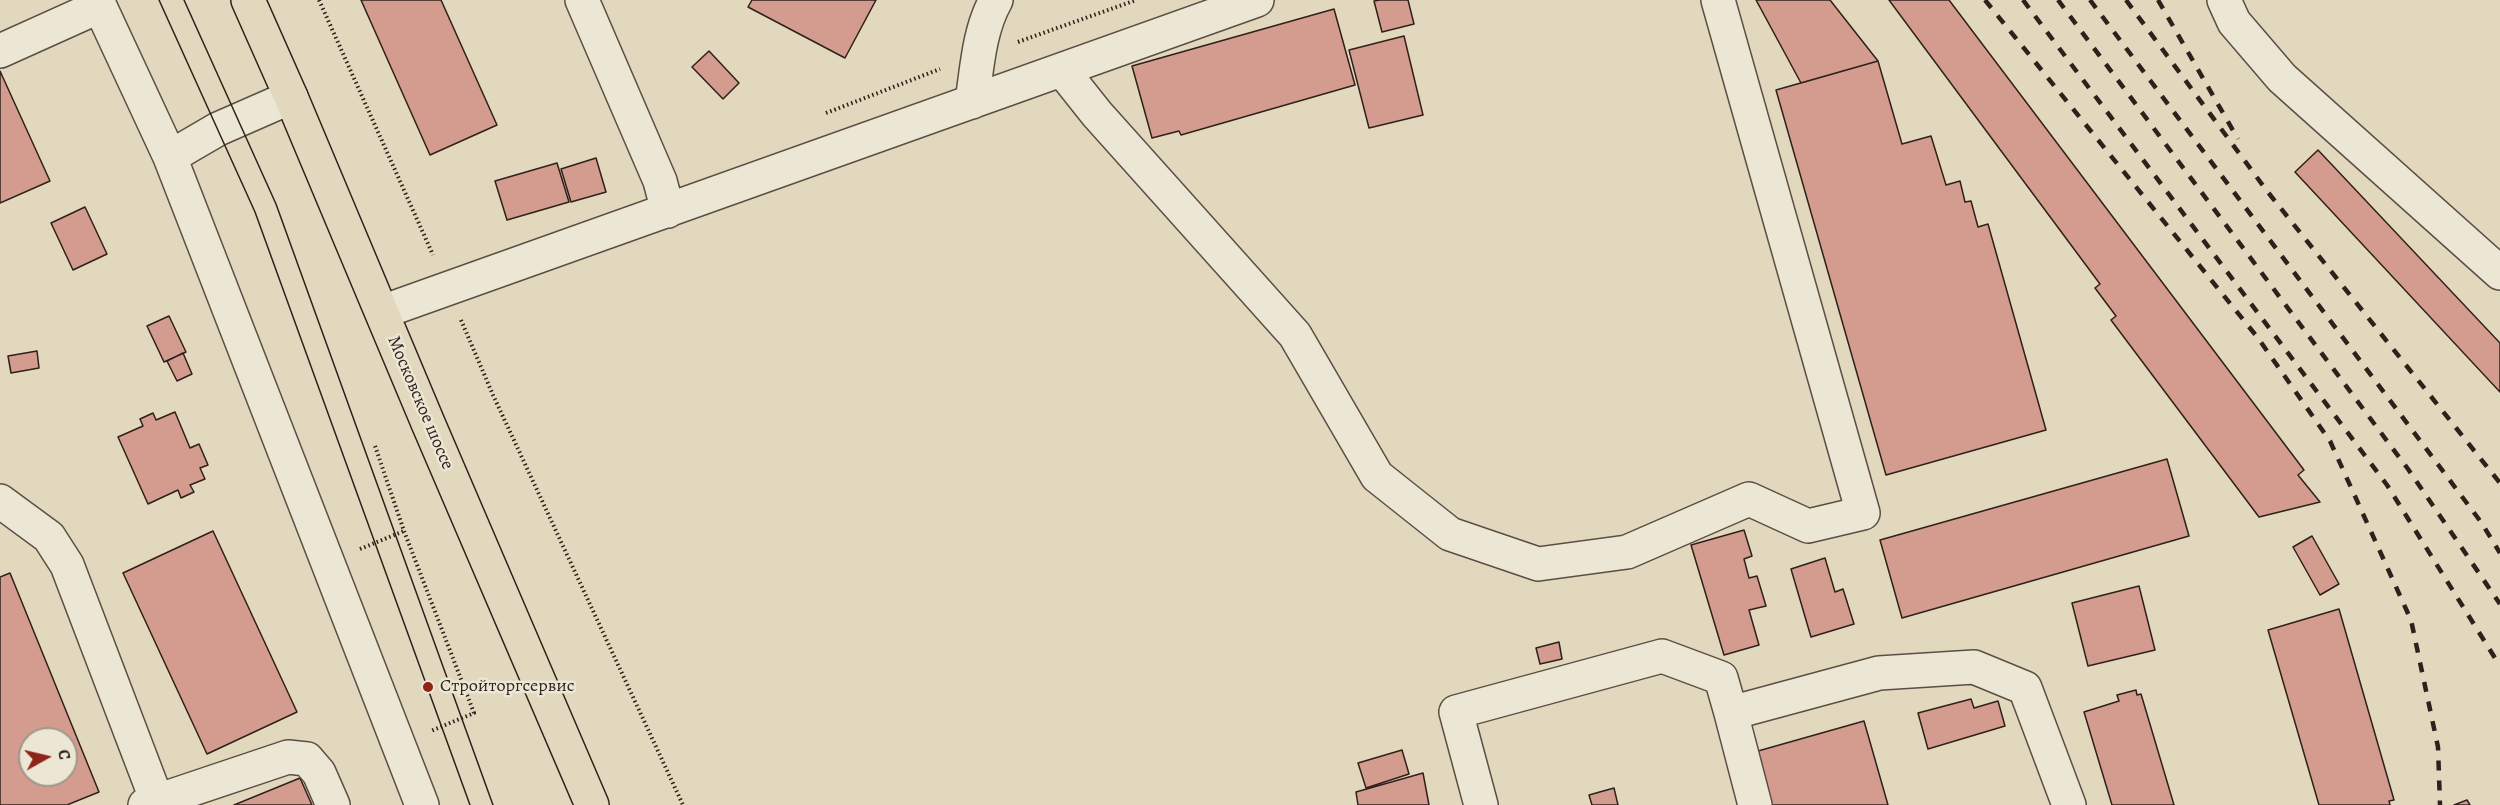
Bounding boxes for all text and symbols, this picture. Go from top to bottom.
street label: Московское шоссе [382,333,458,473]
place label: Стройторгсервис [440,676,575,698]
marker: Стройторгсервис [421,680,435,694]
north arrow [18,727,78,787]
text: С [52,748,75,761]

